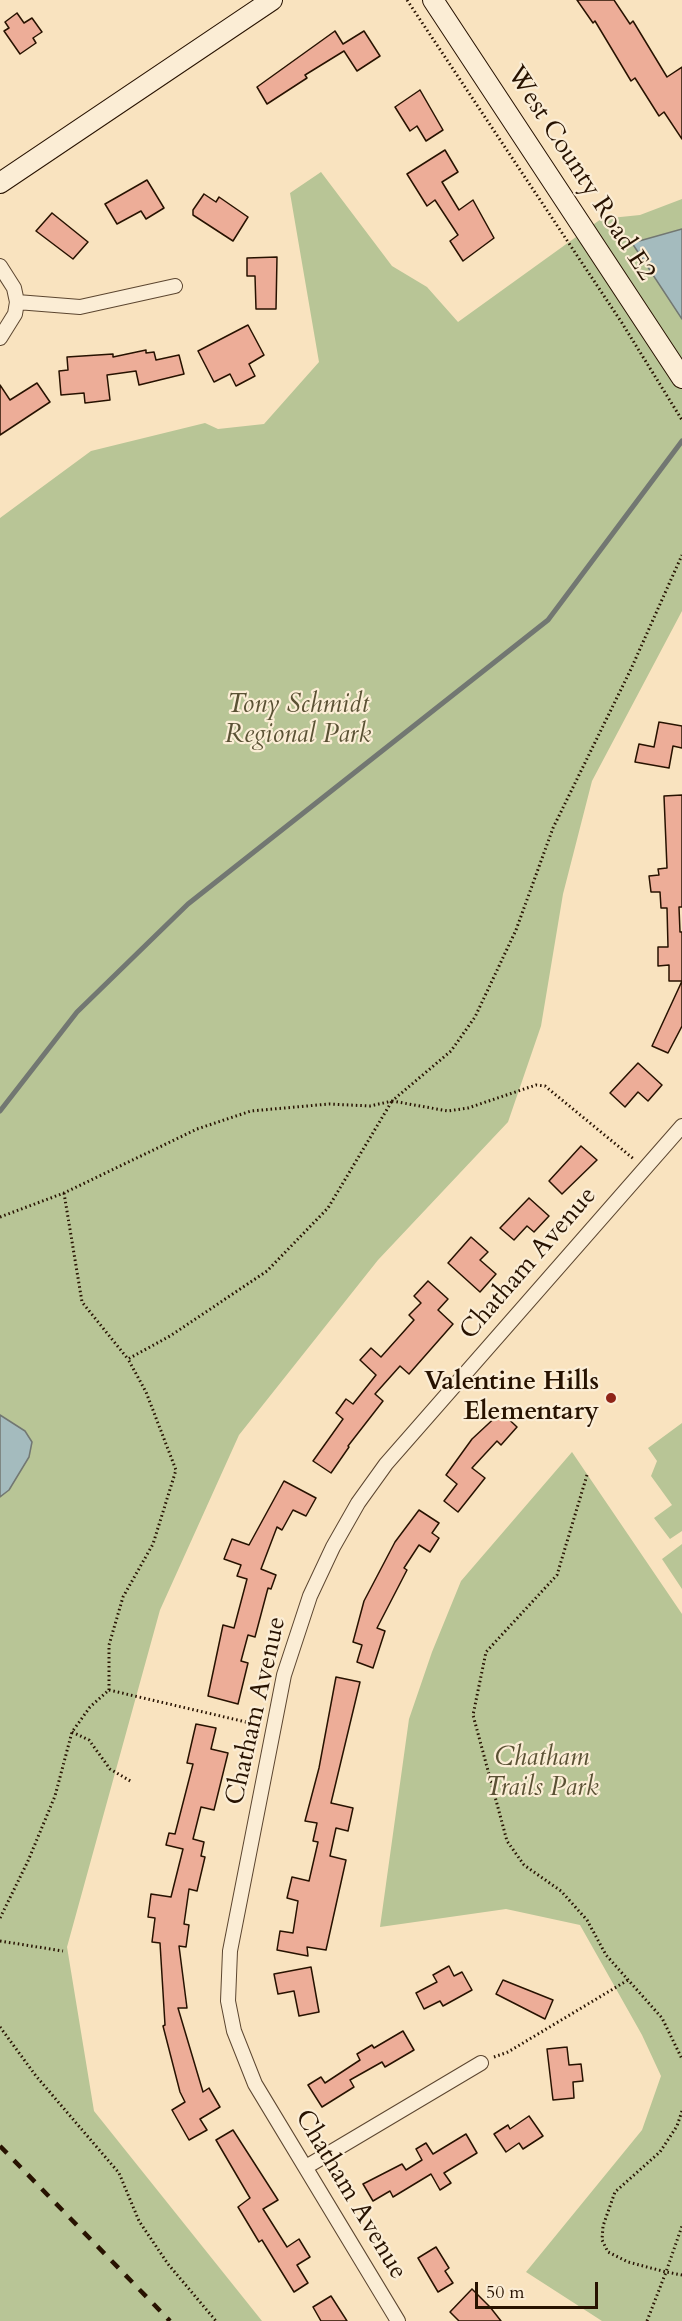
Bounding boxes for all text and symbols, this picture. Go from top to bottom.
street label: West County Road E2 [499,61,661,287]
park label: Tony Schmidt Regional Park [225,690,371,752]
street label: Chatham Avenue [454,1181,604,1347]
place label: Valentine Hills Elementary [424,1367,599,1428]
marker: Valentine Hills Elementary [604,1391,618,1405]
street label: Chatham Avenue [220,1614,294,1808]
park label: Chatham Trails Park [486,1743,598,1804]
street label: Chatham Avenue [287,2105,413,2285]
scale bar [478,2270,601,2308]
text: 50 m [486,2280,525,2305]

